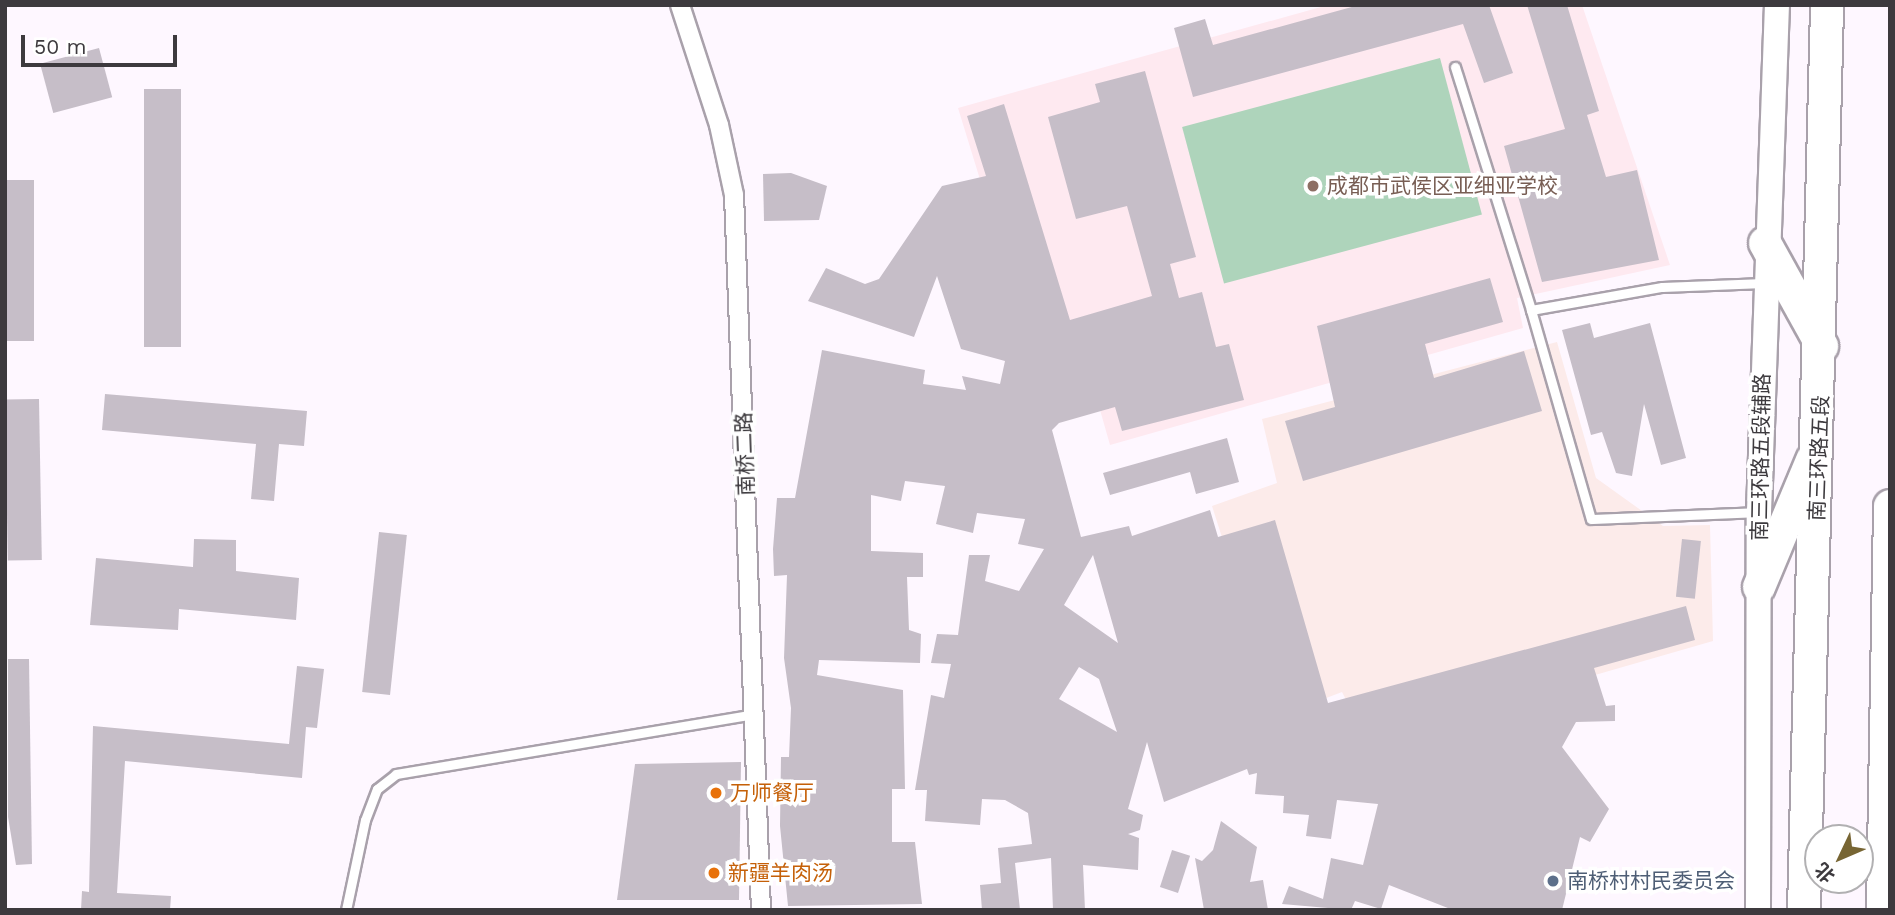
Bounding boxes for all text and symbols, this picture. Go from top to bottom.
scale bar [24,21,180,65]
text: 50 m [34,34,86,59]
place label: 成都市武侯区亚细亚学校 [1327,173,1558,199]
marker: 成都市武侯区亚细亚学校 [1305,178,1321,194]
street label: 南三环路五段辅路 [1747,373,1775,541]
street label: 南三环路五段 [1804,395,1834,521]
street label: 南桥二路 [731,412,759,496]
place label: 万师餐厅 [730,780,814,806]
marker: 万师餐厅 [708,785,724,801]
north arrow [1804,824,1874,894]
text: 北 [1810,858,1840,887]
place label: 新疆羊肉汤 [728,860,833,886]
marker: 新疆羊肉汤 [706,865,722,881]
place label: 南桥村村民委员会 [1567,868,1735,894]
marker: 南桥村村民委员会 [1545,873,1561,889]

